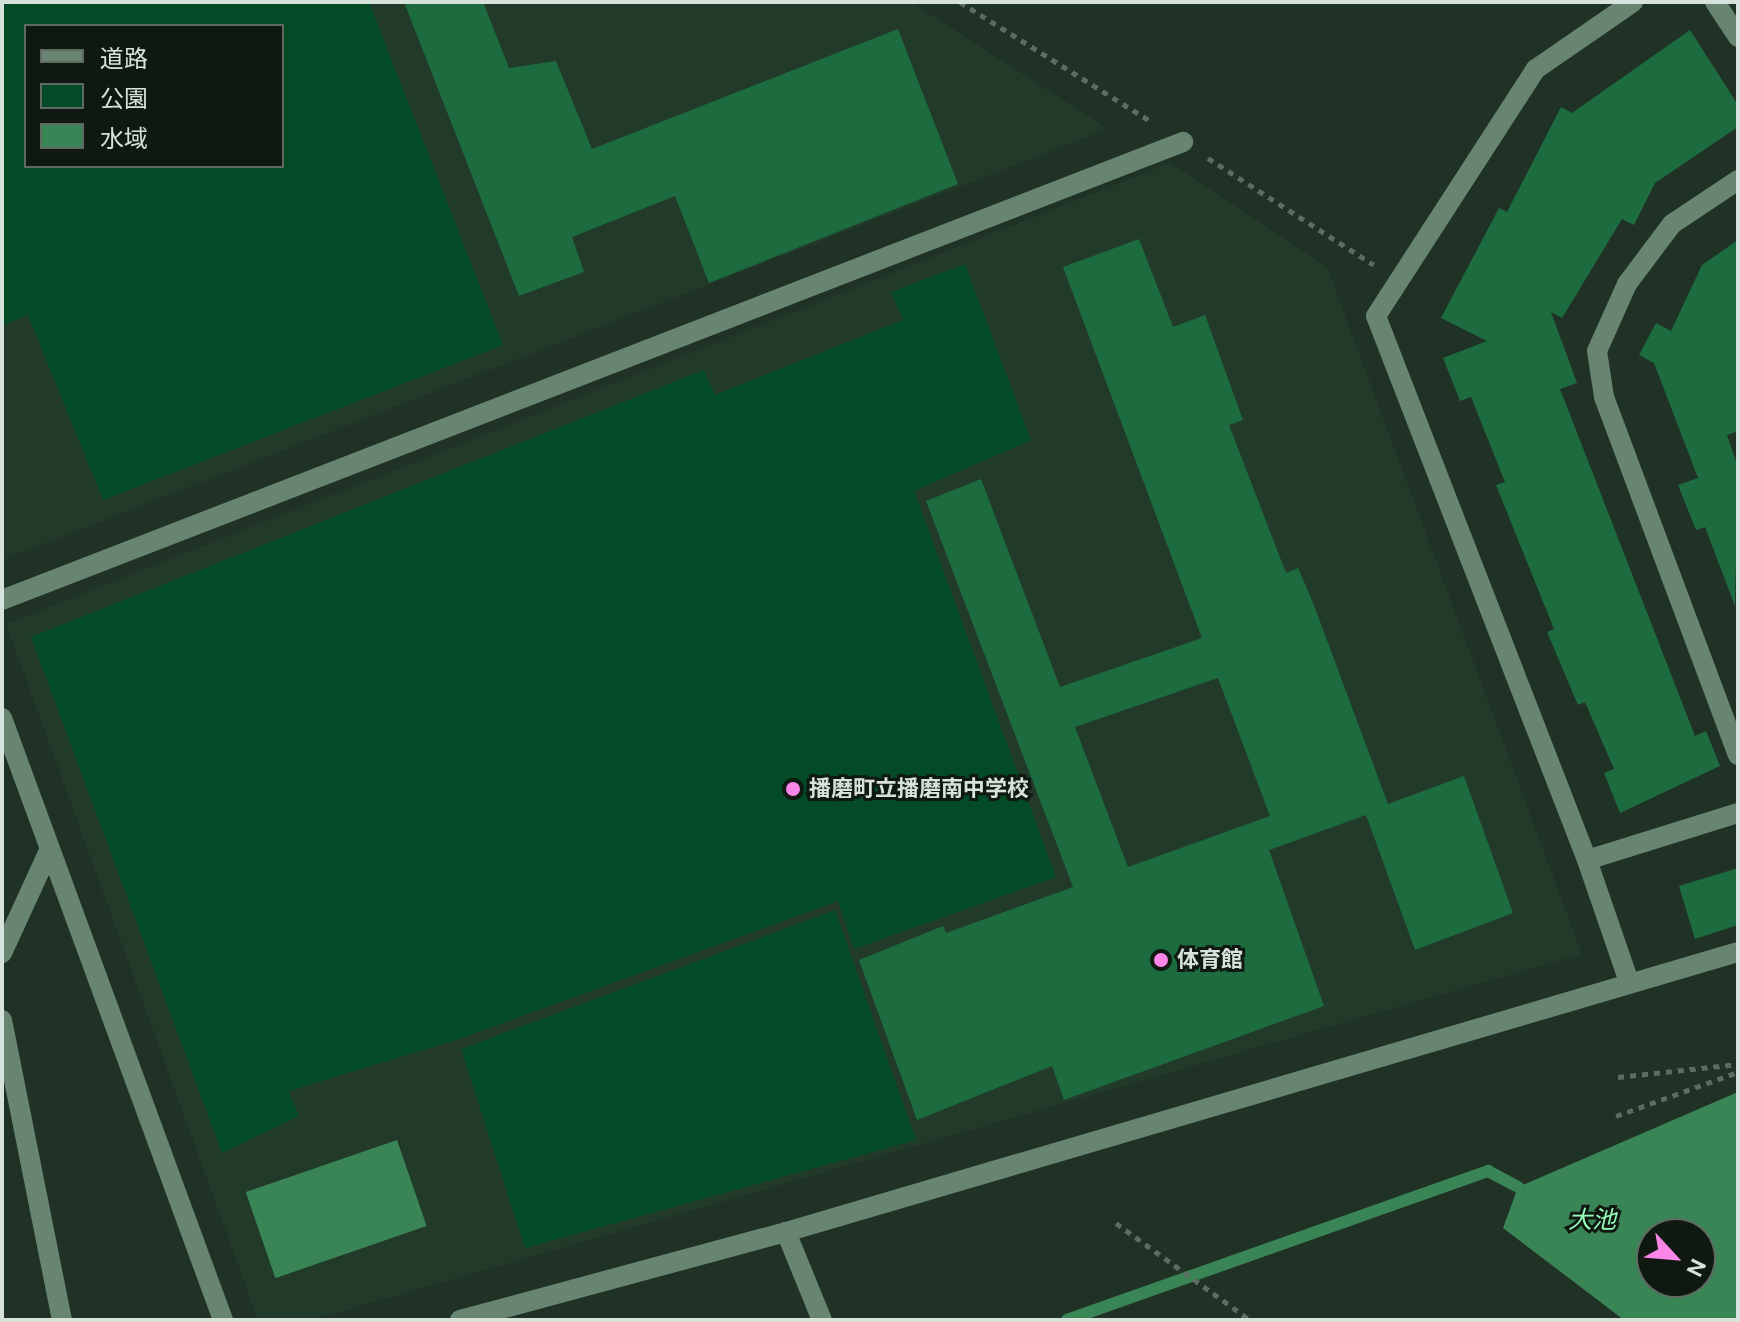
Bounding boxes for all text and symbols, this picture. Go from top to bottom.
legend [24,24,284,168]
text: 道路 [100,43,148,74]
text: 公園 [100,83,148,114]
text: 水域 [100,123,148,154]
place label: 播磨町立播磨南中学校 [809,776,1029,802]
marker: 播磨町立播磨南中学校 [784,780,802,798]
place label: 体育館 [1177,947,1243,973]
marker: 体育館 [1152,951,1170,969]
water label: 大池 [1568,1206,1616,1234]
north arrow [1636,1218,1716,1298]
text: N [1680,1254,1713,1281]

